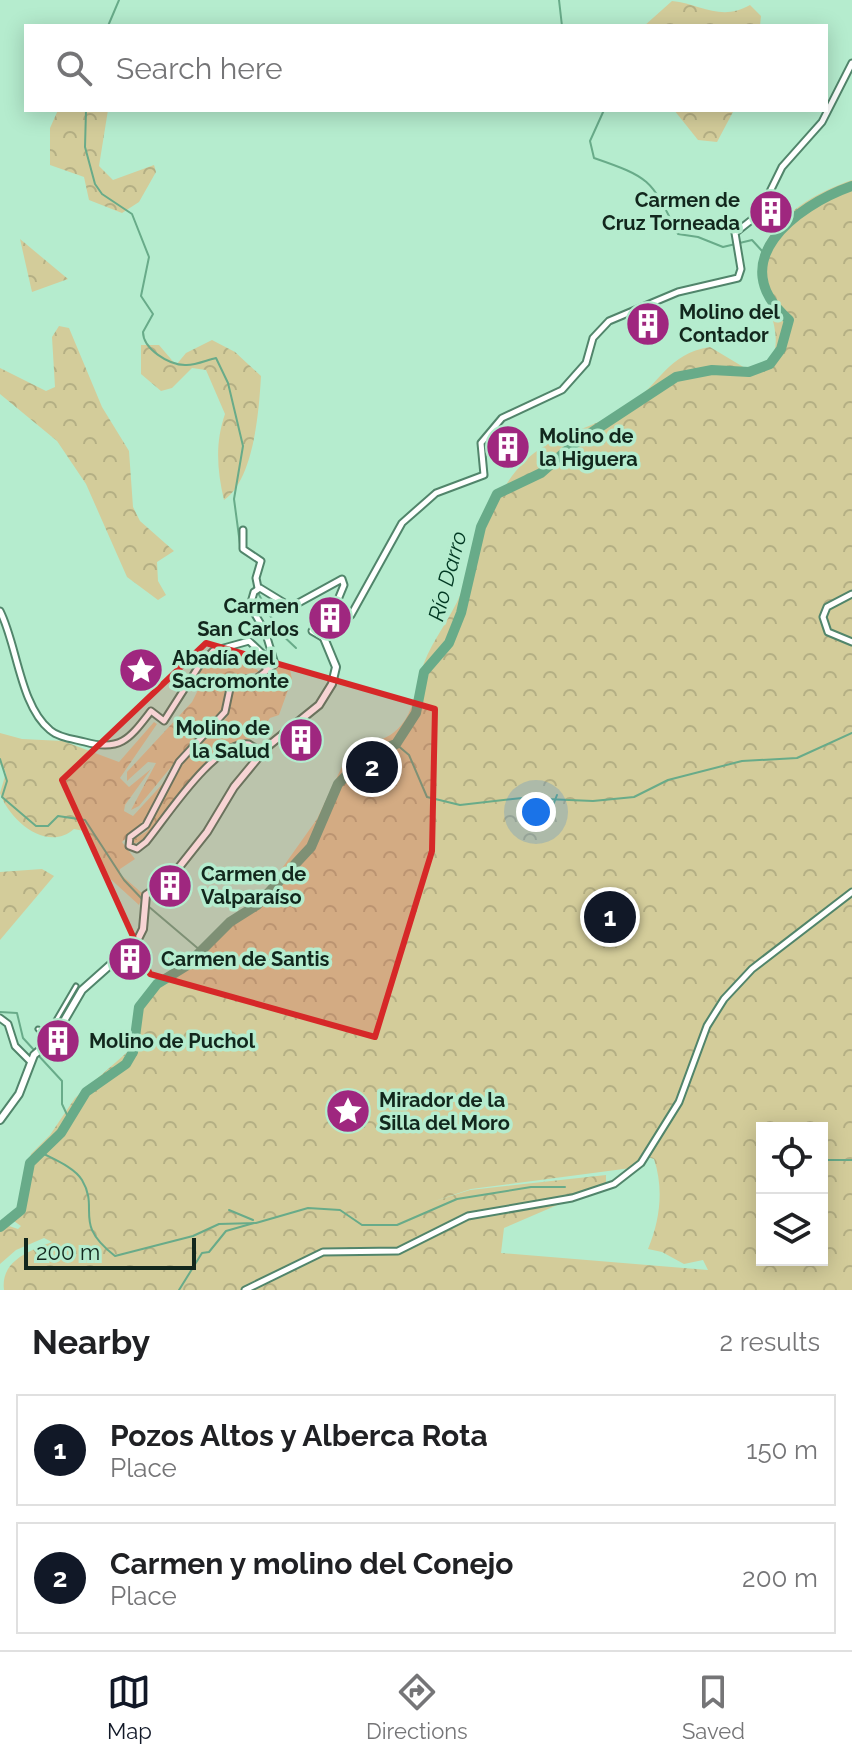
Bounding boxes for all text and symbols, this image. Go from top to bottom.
search box [24,24,828,112]
icon: search [52,46,96,90]
text: Search here [116,51,283,86]
place label: Carmen de Cruz Torneada [602,188,740,235]
building icon: Carmen de Cruz Torneada [747,188,795,236]
building icon: Molino del Contador [624,300,672,348]
place label: Molino del Contador [679,300,781,347]
building icon: Molino de la Higuera [484,423,532,471]
place label: Molino de la Higuera [539,424,638,471]
water label: Río Darro [423,528,471,624]
place label: Carmen San Carlos [197,594,299,641]
building icon: Carmen San Carlos [306,594,354,642]
place icon: Abadía del Sacromonte [117,646,165,694]
place label: Abadía del Sacromonte [172,646,289,693]
place label: Molino de la Salud [175,716,270,763]
building icon: Molino de la Salud [277,716,325,764]
pin: 2 [346,737,398,797]
your location [516,792,556,832]
building icon: Carmen de Valparaíso [146,862,194,910]
place label: Carmen de Valparaíso [201,862,306,909]
pin: 1 [584,887,636,947]
building icon: Carmen de Santis [106,935,154,983]
place label: Carmen de Santis [161,947,330,971]
building icon: Molino de Puchol [34,1017,82,1065]
place label: Molino de Puchol [89,1029,256,1053]
place icon: Mirador de la Silla del Moro [324,1087,372,1135]
place label: Mirador de la Silla del Moro [379,1088,510,1135]
map controls [756,1122,828,1266]
button: locate [756,1122,828,1194]
button: layers [756,1194,828,1266]
scale bar [24,1234,196,1270]
text: 200 m [36,1239,100,1265]
text: Nearby [32,1322,150,1362]
text: 2 results [720,1327,820,1357]
text: Pozos Altos y Alberca Rota [110,1418,488,1453]
text: 1 [54,1435,66,1465]
text: 150 m [746,1435,818,1465]
text: Place [110,1453,177,1483]
text: Carmen y molino del Conejo [110,1546,514,1581]
text: 2 [53,1563,67,1593]
text: 200 m [742,1563,818,1593]
text: Place [110,1581,177,1611]
tab: Map [107,1670,152,1744]
tab: Directions [366,1670,468,1744]
tab: Saved [682,1670,745,1744]

